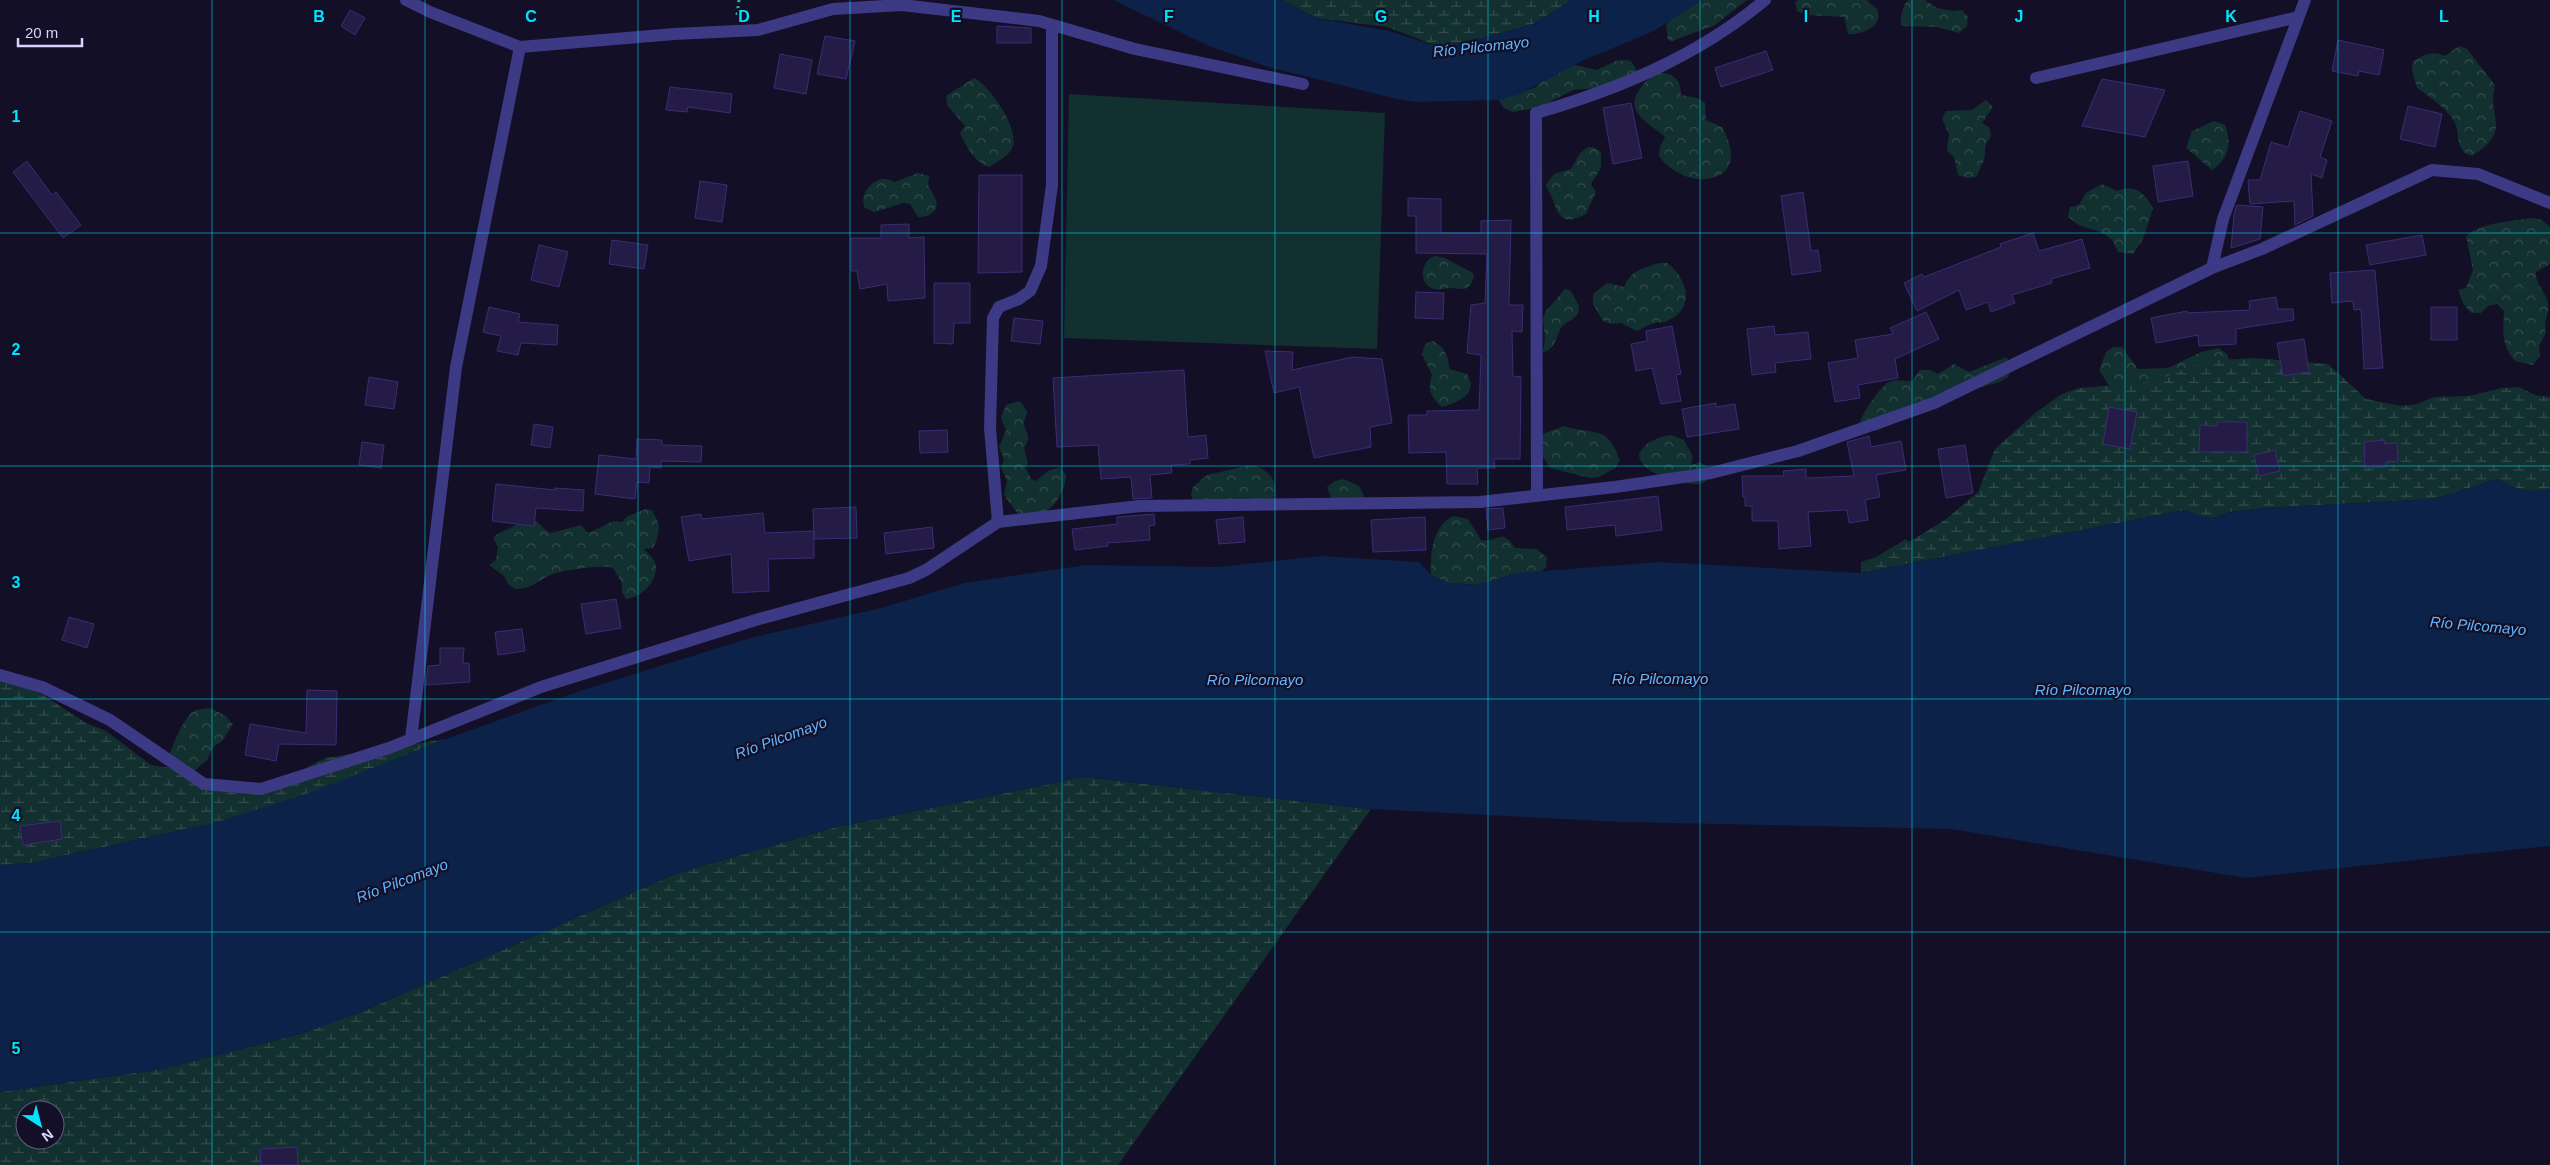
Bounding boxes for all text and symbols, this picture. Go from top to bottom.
text: B [313,8,325,25]
text: C [525,8,537,25]
text: D [738,8,750,25]
text: E [951,8,962,25]
text: F [1164,8,1174,25]
text: G [1375,8,1387,25]
text: H [1588,8,1600,25]
text: I [1804,8,1808,25]
text: J [2015,8,2023,25]
text: K [2225,8,2237,25]
text: L [2439,8,2449,25]
scale bar [18,15,81,47]
text: 20 m [25,24,58,41]
water label: Río Pilcomayo [1432,33,1530,60]
text: 1 [12,108,21,125]
text: 2 [12,341,21,358]
text: 3 [12,574,21,591]
water label: Río Pilcomayo [2429,613,2527,638]
water label: Río Pilcomayo [1612,670,1708,687]
water label: Río Pilcomayo [1207,671,1303,688]
water label: Río Pilcomayo [2035,681,2131,698]
water label: Río Pilcomayo [732,713,829,762]
text: 4 [12,807,21,824]
water label: Río Pilcomayo [354,855,450,906]
text: 5 [12,1040,21,1057]
north arrow [15,1100,65,1150]
text: N [39,1126,56,1145]

